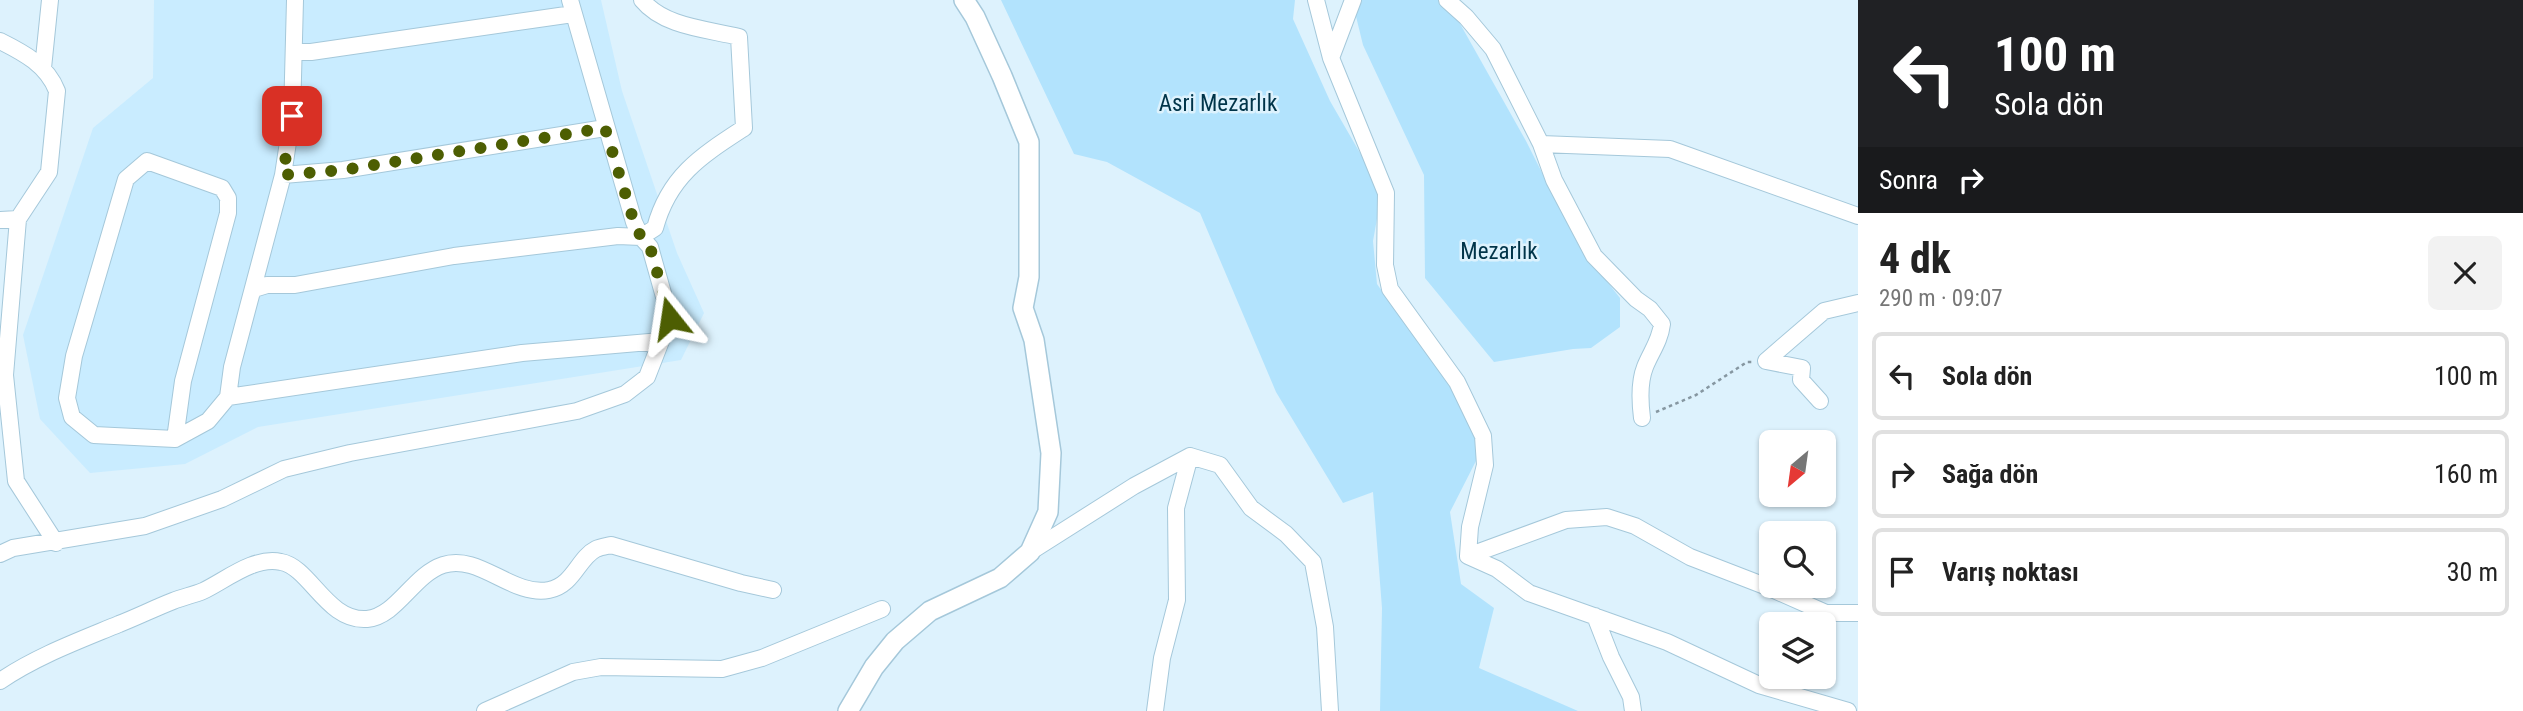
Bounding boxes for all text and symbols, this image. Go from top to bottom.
text: 100 m [1994,26,2116,83]
icon: left [1879,28,1970,119]
text: Sola dön [1994,85,2104,123]
pin [262,86,322,146]
park label: Asri Mezarlık [1159,90,1278,117]
icon: arrive [273,97,311,135]
icon: right [1952,161,1990,199]
text: Sonra [1879,165,1938,195]
text: 4 dk [1879,234,1951,283]
button: close [2428,236,2502,310]
park label: Mezarlık [1460,238,1538,265]
position arrow [633,281,707,355]
text: 290 m · 09:07 [1879,285,2003,312]
icon: left [1883,357,1921,395]
text: Sola dön [1942,361,2032,391]
text: 100 m [2434,361,2498,391]
north arrow [1759,430,1836,508]
map controls [1759,430,1836,689]
icon: right [1883,455,1921,493]
text: Sağa dön [1942,459,2038,489]
text: 160 m [2434,459,2498,489]
button: search [1759,521,1836,598]
icon: arrive [1883,553,1921,591]
text: Varış noktası [1942,557,2079,587]
text: 30 m [2447,557,2498,587]
button: layers [1759,612,1836,689]

